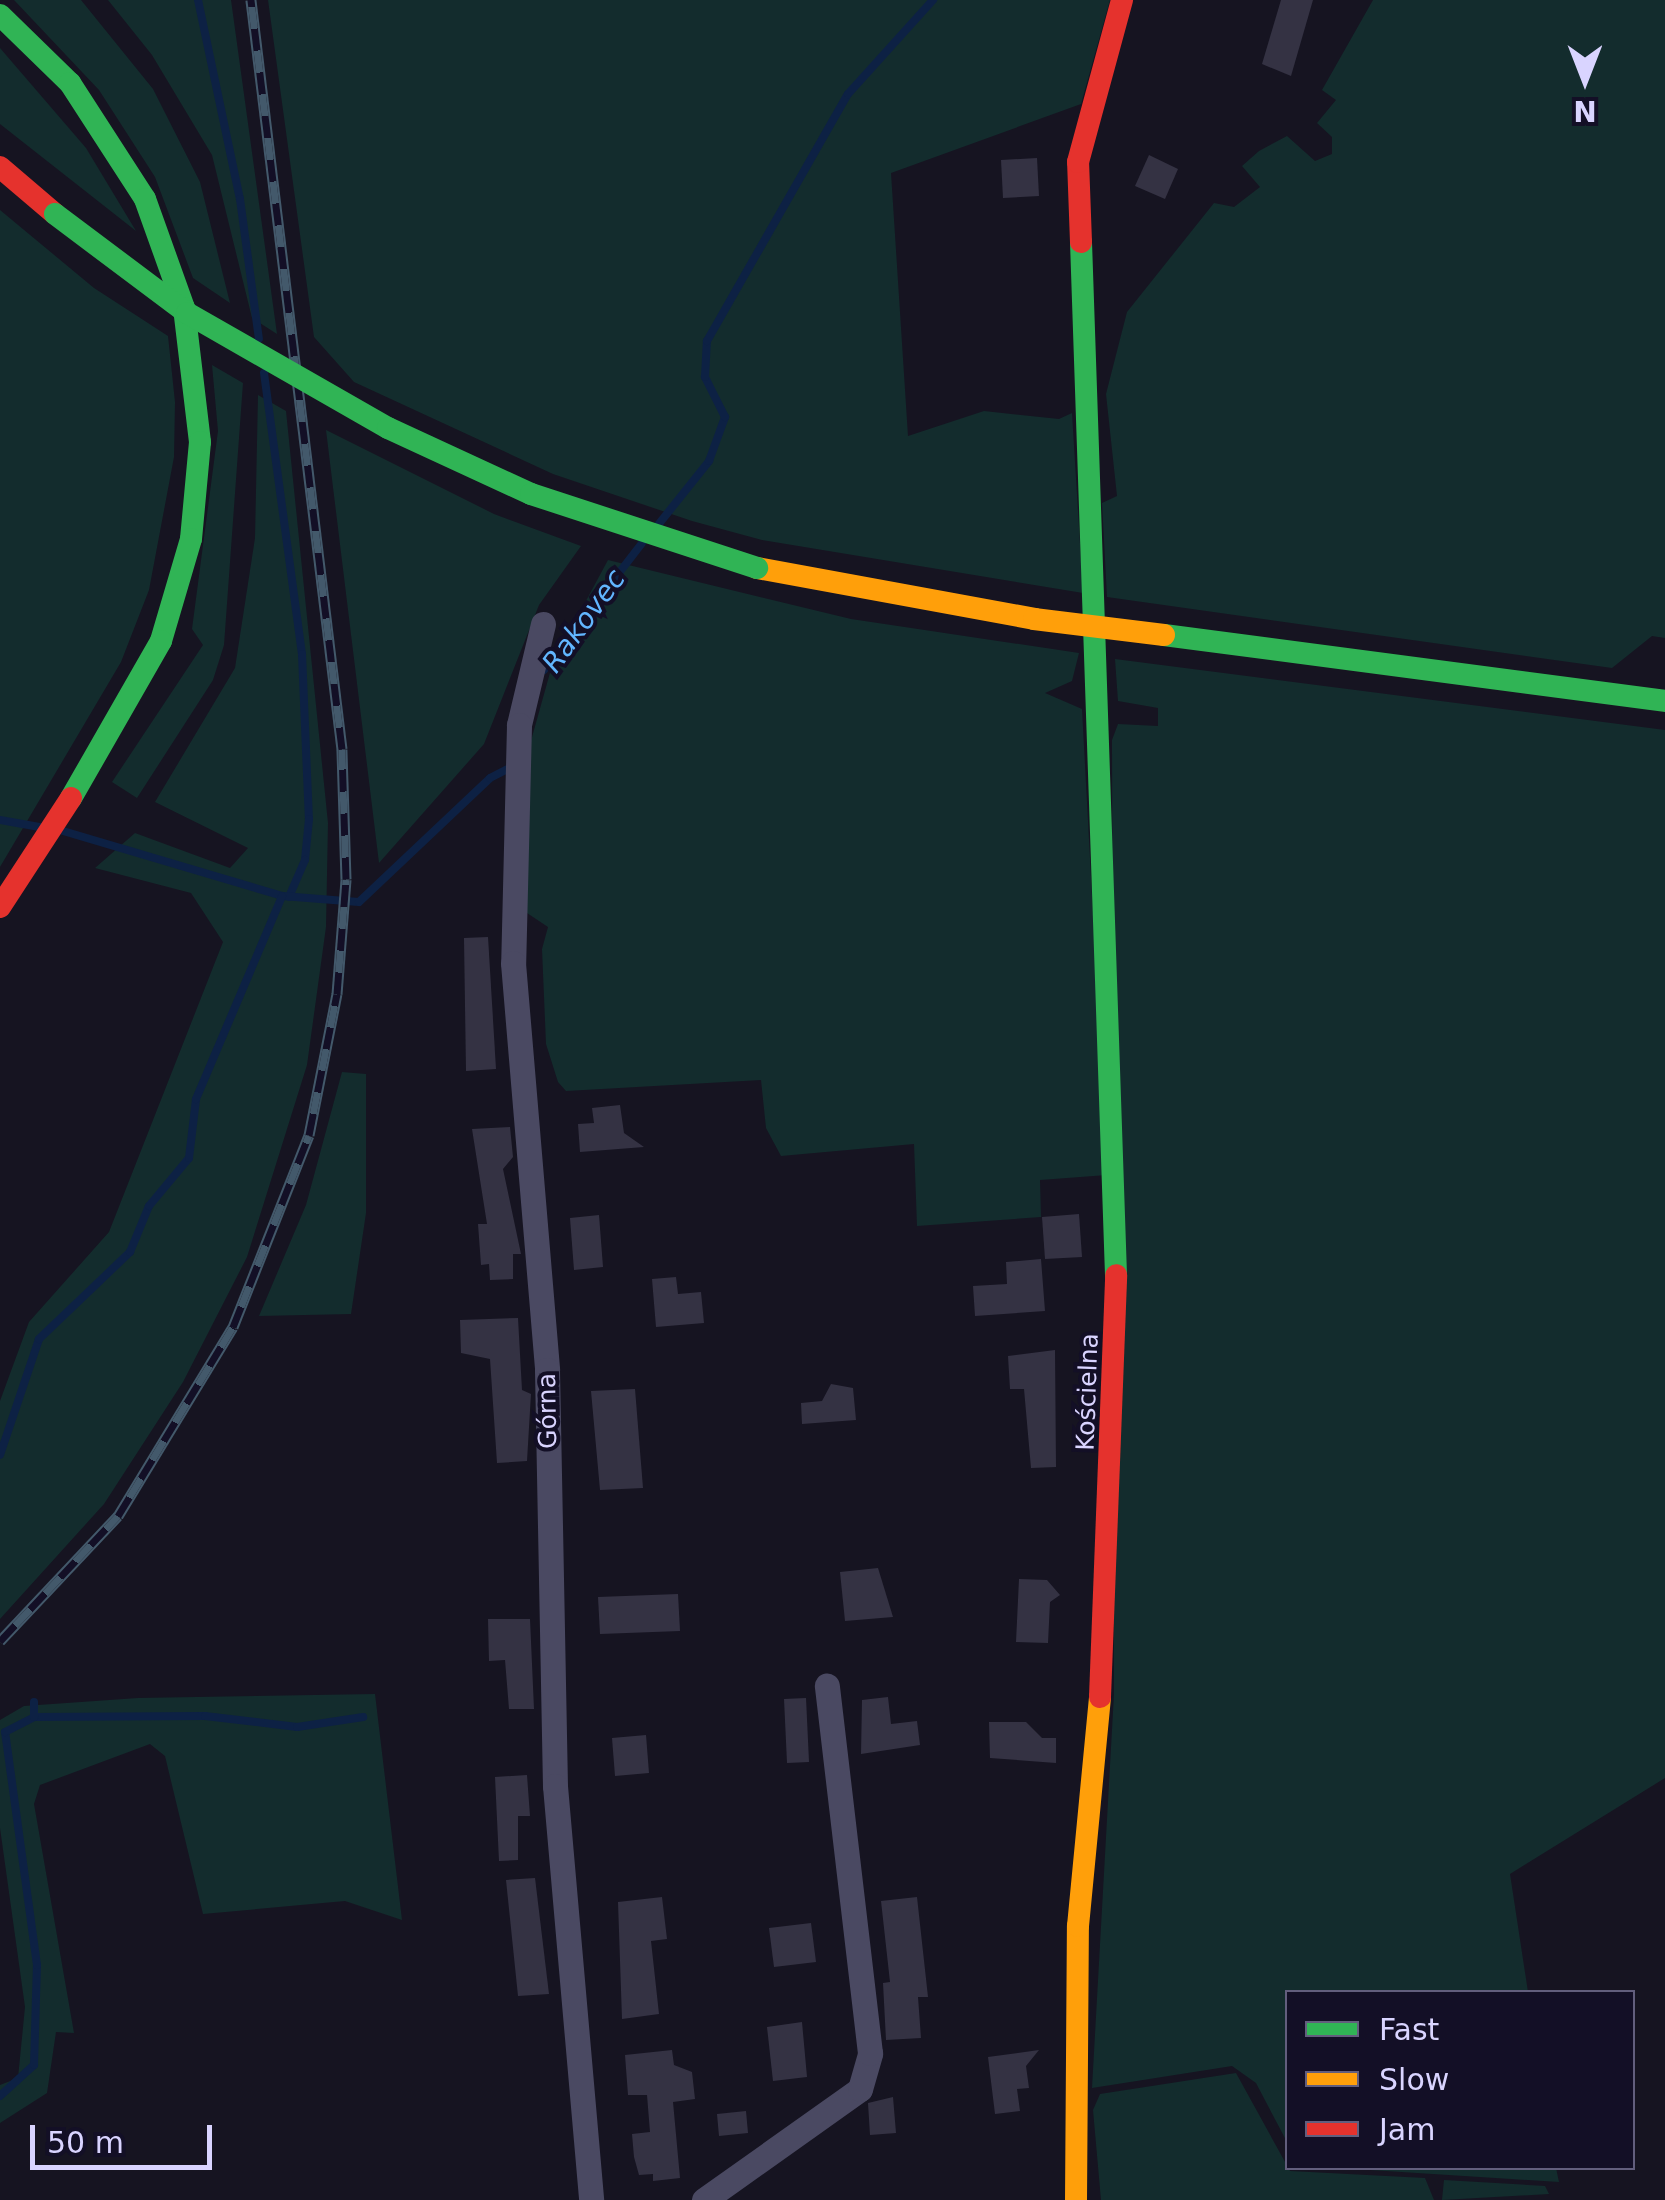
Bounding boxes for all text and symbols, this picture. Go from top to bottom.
north arrow [1535,30,1635,130]
text: N [1573,94,1597,127]
water label: Rakovec [535,563,633,679]
street label: Kościelna [1071,1333,1105,1451]
street label: Górna [532,1373,564,1449]
legend [1285,1990,1635,2170]
text: Fast [1379,2012,1439,2047]
text: Slow [1379,2062,1449,2097]
scale bar [35,2105,218,2167]
text: Jam [1379,2112,1435,2147]
text: 50 m [47,2125,124,2160]

